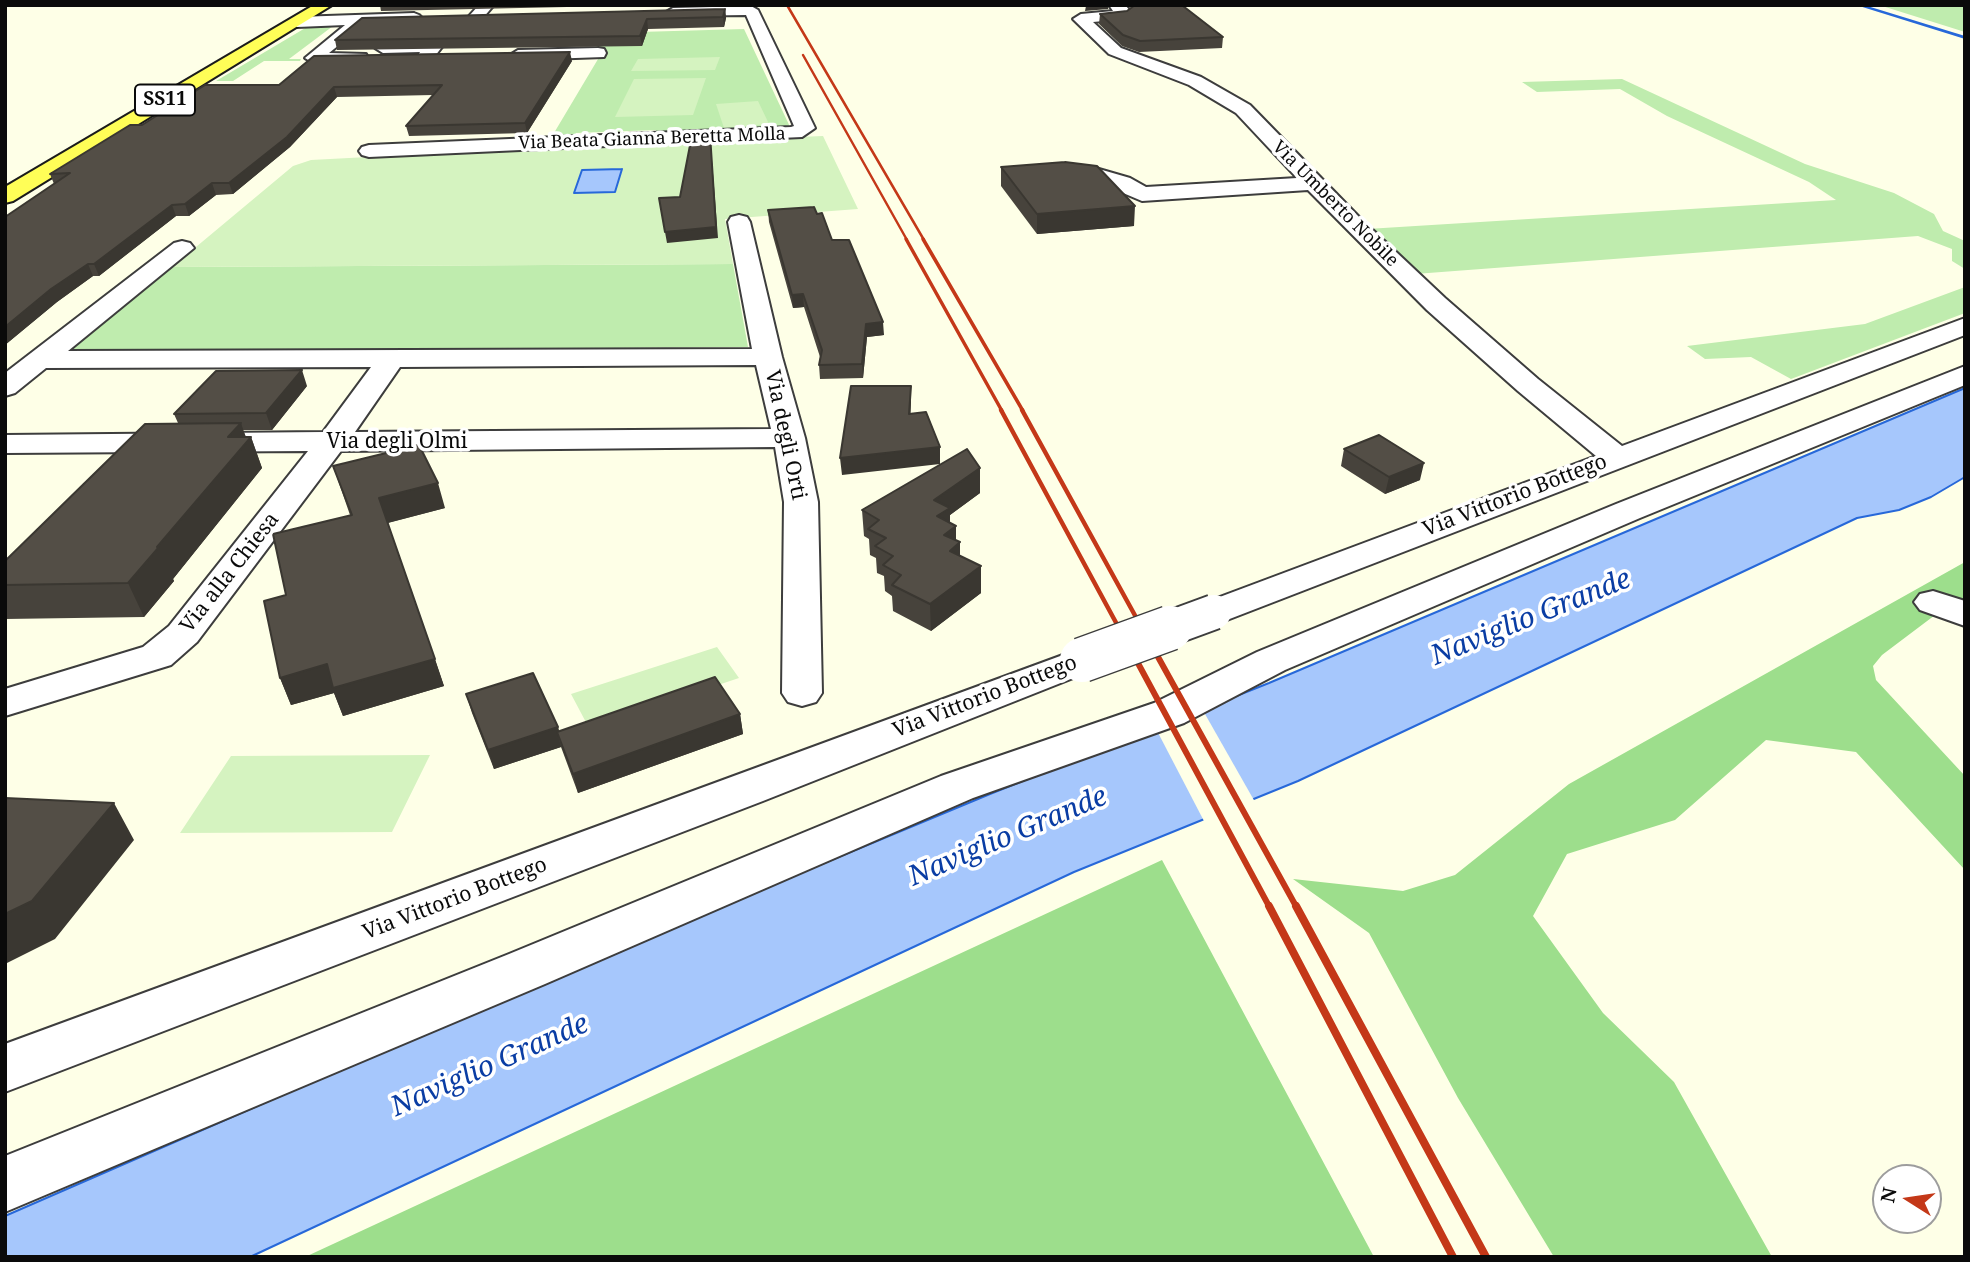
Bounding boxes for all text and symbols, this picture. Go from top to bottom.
road number: SS11 [135,85,195,116]
street label: Via Beata Gianna Beretta Molla [518,124,786,154]
street label: Via Umberto Nobile [1267,136,1403,272]
street label: Via degli Orti [759,368,811,502]
street label: Via degli Olmi [327,429,467,455]
street label: Via Vittorio Bottego [1419,449,1611,543]
street label: Via alla Chiesa [175,508,285,638]
water label: Naviglio Grande [1426,563,1636,673]
street label: Via Vittorio Bottego [889,650,1081,744]
water label: Naviglio Grande [904,780,1112,894]
street label: Via Vittorio Bottego [359,852,551,946]
water label: Naviglio Grande [386,1007,594,1125]
north arrow [1872,1164,1942,1234]
text: N [1874,1185,1903,1205]

